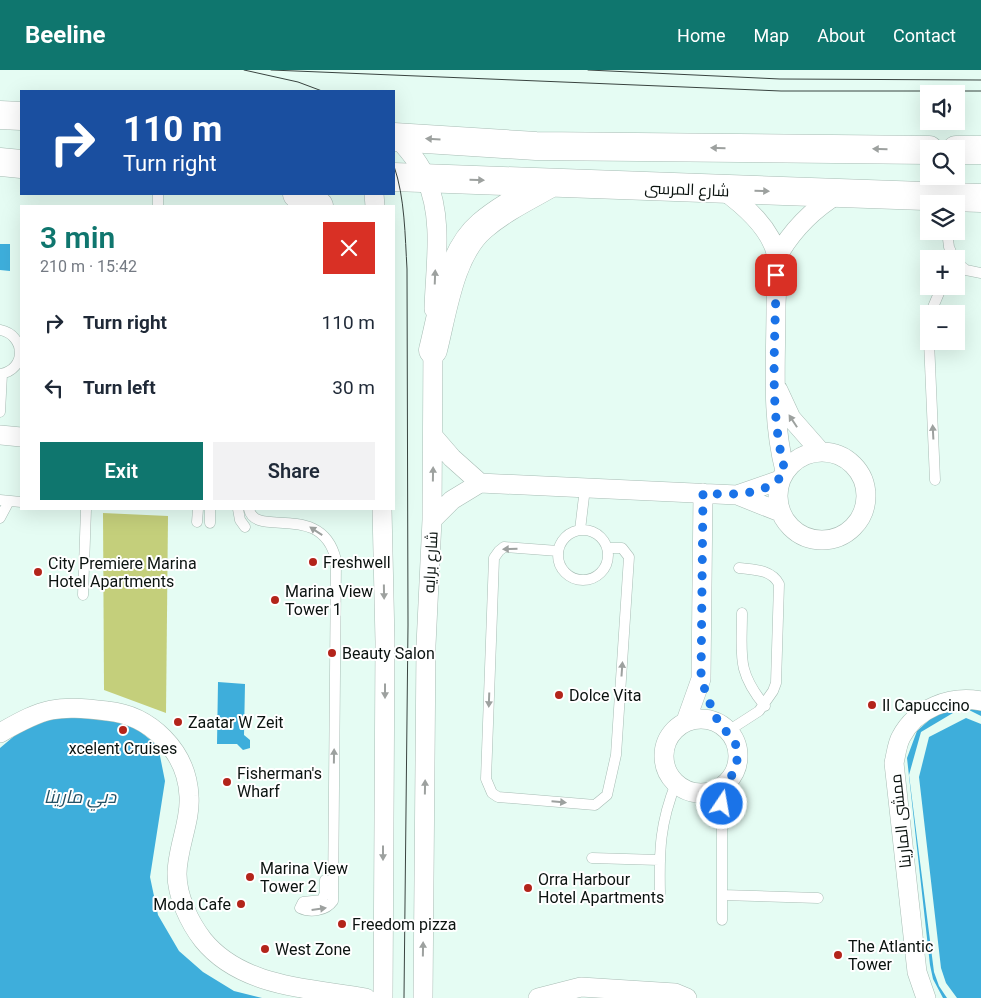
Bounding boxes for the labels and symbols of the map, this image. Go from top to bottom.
one-way arrow [424,135,440,143]
one-way arrow [709,144,725,152]
one-way arrow [872,145,888,153]
one-way arrow [470,176,486,184]
street label: شارع المرسى [644,179,730,202]
one-way arrow [754,188,770,196]
pin [755,254,797,296]
one-way arrow [431,268,439,284]
one-way arrow [788,414,798,427]
one-way arrow [929,423,937,439]
one-way arrow [429,466,437,482]
one-way arrow [310,526,323,535]
street label: شارع برايه [419,531,444,594]
one-way arrow [501,545,517,553]
place label: Freshwell [323,553,391,572]
place label: City Premiere Marina Hotel Apartments [48,554,197,591]
marker: Freshwell [307,556,319,568]
marker: City Premiere Marina Hotel Apartments [32,566,44,578]
place label: Marina View Tower 1 [285,582,373,619]
one-way arrow [380,585,388,601]
marker: Marina View Tower 1 [269,594,281,606]
place label: Beauty Salon [342,644,435,663]
marker: Beauty Salon [326,647,338,659]
one-way arrow [618,661,626,677]
one-way arrow [380,683,388,699]
place label: Dolce Vita [569,686,641,705]
marker: Dolce Vita [553,689,565,701]
one-way arrow [484,692,492,708]
place label: Il Capuccino [882,696,970,715]
marker: Il Capuccino [866,699,878,711]
place label: Zaatar W Zeit [188,713,284,732]
marker: Zaatar W Zeit [172,716,184,728]
marker: xcelent Cruises [117,724,129,736]
place label: xcelent Cruises [69,739,177,758]
one-way arrow [330,747,338,763]
place label: Fisherman's Wharf [237,764,322,801]
street label: ممشى المارينا [886,773,916,869]
marker: Fisherman's Wharf [221,776,233,788]
position arrow [695,777,747,829]
one-way arrow [421,779,429,795]
water label: دبي مارينا [44,786,117,811]
one-way arrow [551,798,567,806]
one-way arrow [379,845,387,861]
place label: Marina View Tower 2 [260,859,348,896]
place label: Orra Harbour Hotel Apartments [538,870,664,907]
marker: Marina View Tower 2 [244,871,256,883]
marker: Orra Harbour Hotel Apartments [522,882,534,894]
place label: Moda Cafe [153,895,231,914]
marker: Moda Cafe [235,898,247,910]
one-way arrow [312,905,328,913]
place label: Freedom pizza [352,915,456,934]
marker: Freedom pizza [336,918,348,930]
place label: The Atlantic Tower [848,937,933,974]
place label: West Zone [275,940,351,959]
one-way arrow [419,941,427,957]
marker: West Zone [259,943,271,955]
marker: The Atlantic Tower [832,949,844,961]

